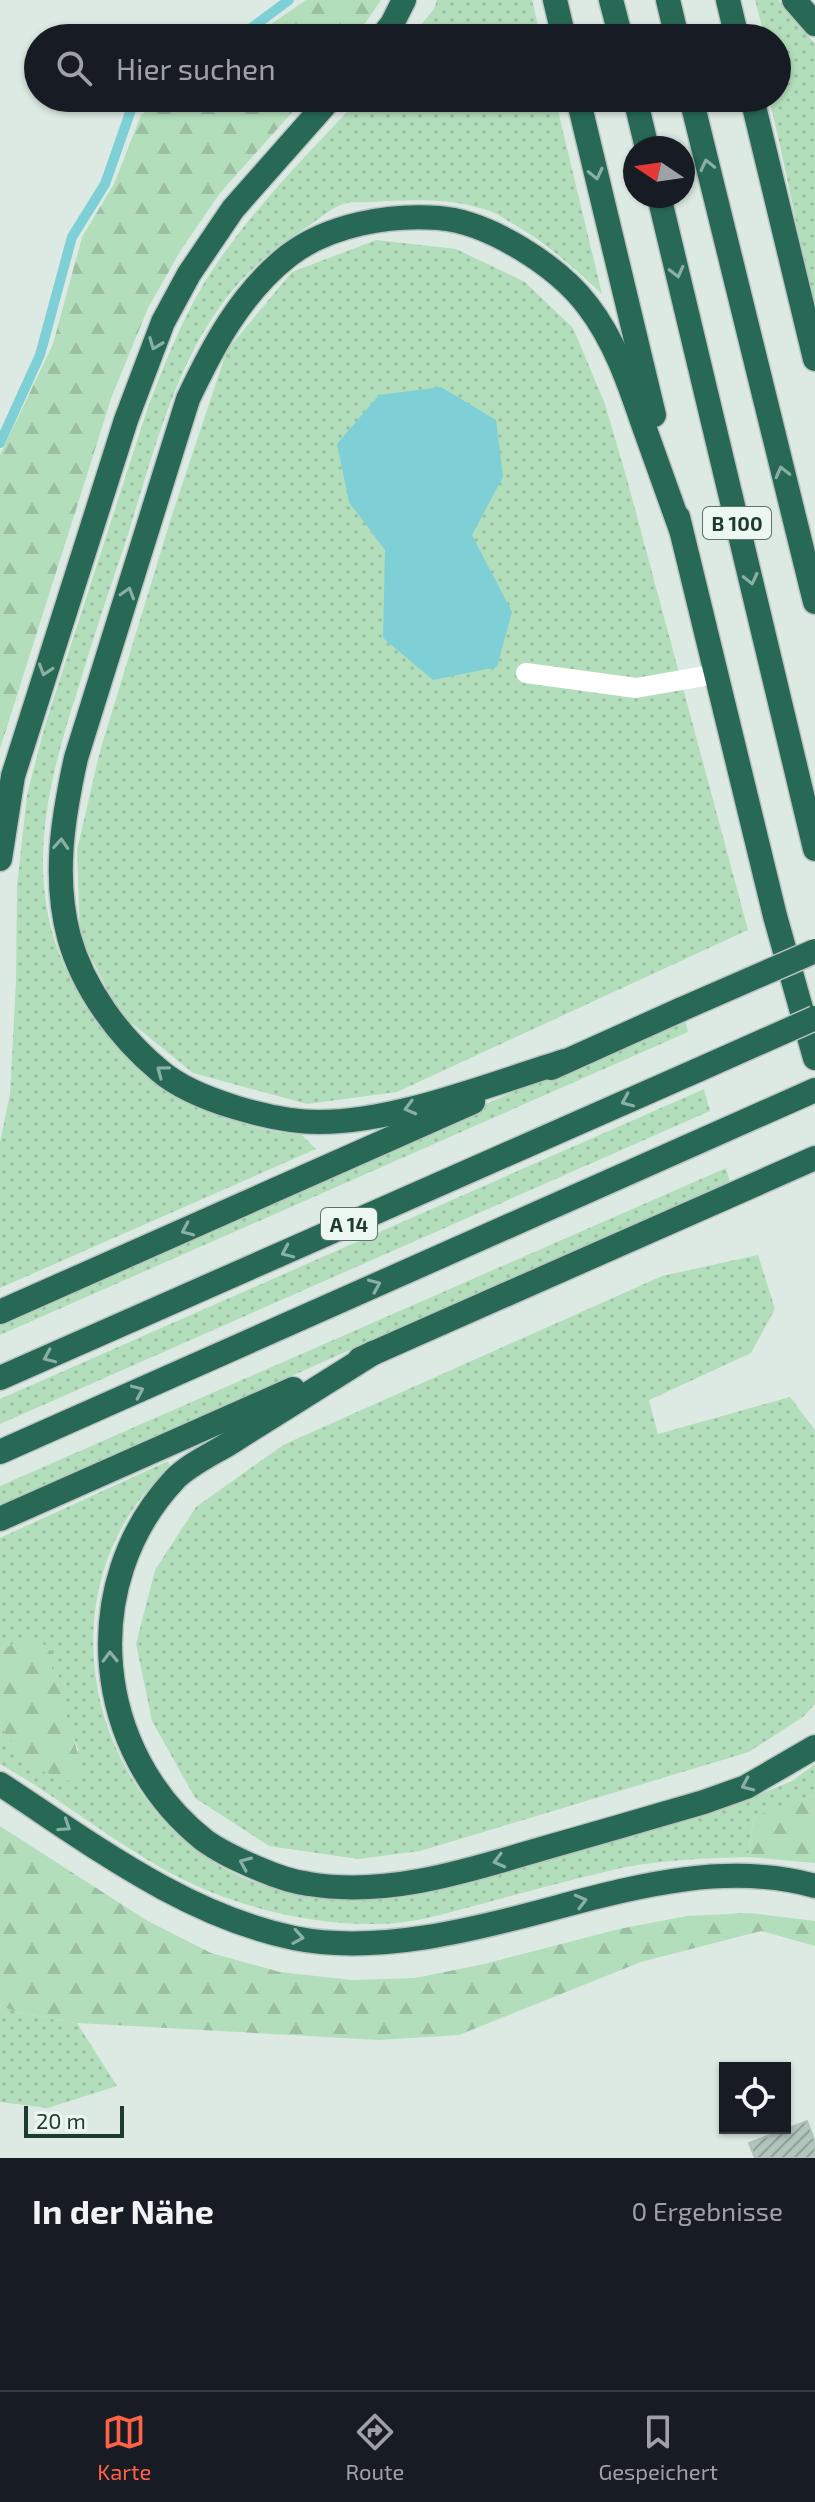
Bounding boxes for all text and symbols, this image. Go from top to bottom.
search box [24,24,791,112]
icon: search [52,46,96,90]
text: Hier suchen [116,50,276,86]
north arrow [623,136,695,208]
one-way arrow [699,159,716,172]
one-way arrow [587,166,604,180]
one-way arrow [668,264,685,278]
one-way arrow [148,336,165,350]
one-way arrow [775,466,792,479]
road number: B 100 [703,507,771,539]
one-way arrow [741,572,758,586]
one-way arrow [118,586,134,600]
one-way arrow [39,663,55,677]
one-way arrow [52,837,69,850]
one-way arrow [156,1066,171,1080]
one-way arrow [621,1092,635,1108]
one-way arrow [403,1099,417,1115]
road number: A 14 [321,1208,377,1240]
one-way arrow [181,1220,195,1236]
one-way arrow [280,1242,295,1258]
one-way arrow [367,1279,382,1295]
one-way arrow [43,1347,57,1363]
one-way arrow [130,1384,144,1400]
one-way arrow [101,1650,119,1663]
one-way arrow [741,1776,755,1792]
one-way arrow [56,1817,71,1832]
one-way arrow [492,1852,506,1869]
one-way arrow [239,1856,253,1872]
one-way arrow [574,1894,588,1910]
one-way arrow [291,1928,305,1945]
map controls [719,2062,791,2134]
button: locate [719,2062,791,2134]
scale bar [24,2102,124,2138]
text: 20 m [36,2107,86,2133]
text: In der Nähe [32,2190,214,2231]
text: 0 Ergebnisse [632,2195,783,2226]
tab: Karte [97,2410,151,2484]
tab: Route [345,2410,404,2484]
tab: Gespeichert [598,2410,718,2484]

